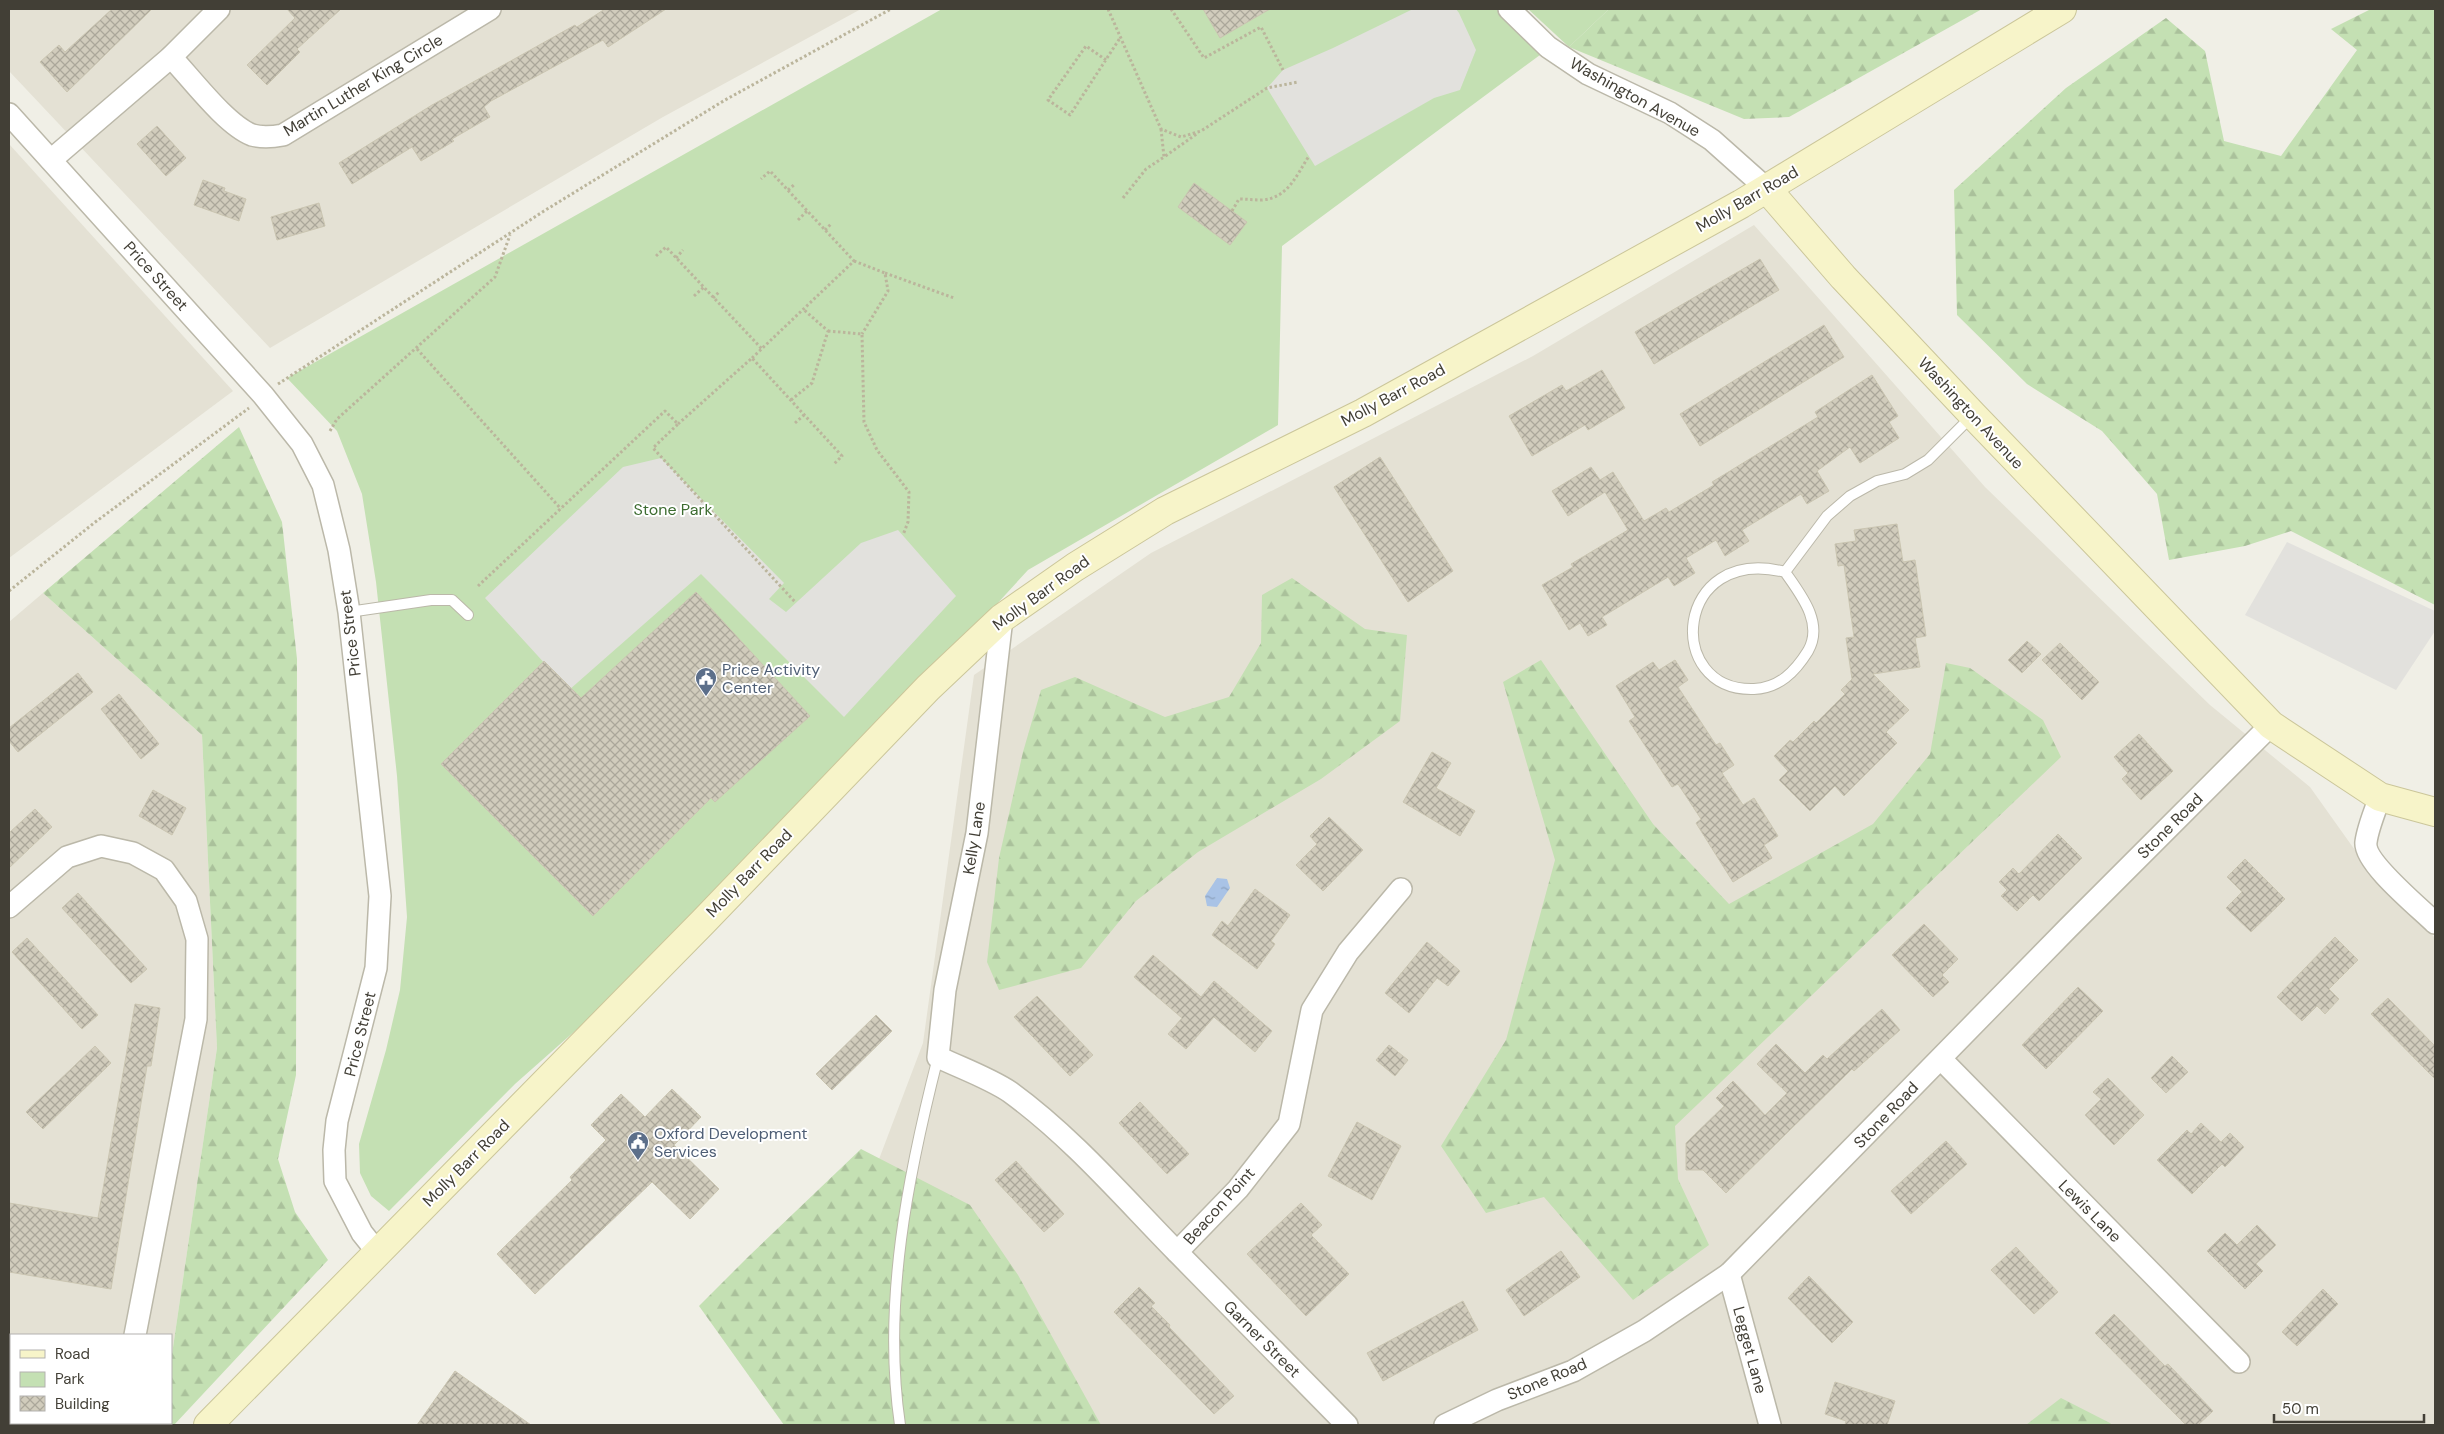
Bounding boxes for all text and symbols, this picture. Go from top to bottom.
street label: Martin Luther King Circle [279,29,447,141]
street label: Washington Avenue [1566,52,1704,142]
street label: Molly Barr Road [1692,161,1802,237]
street label: Price Street [119,237,193,315]
street label: Washington Avenue [1914,352,2028,474]
street label: Molly Barr Road [1337,359,1449,431]
park label: Stone Park [634,499,712,520]
street label: Molly Barr Road [988,551,1094,635]
street label: Price Street [334,589,366,677]
place label: Price Activity Center [722,659,820,698]
public building icon: Price Activity Center [694,666,718,697]
street label: Stone Road [2133,789,2207,863]
street label: Kelly Lane [958,800,990,876]
street label: Molly Barr Road [702,824,796,922]
street label: Price Street [339,989,381,1079]
street label: Stone Road [1849,1077,1923,1153]
street label: Molly Barr Road [418,1115,514,1211]
place label: Oxford Development Services [654,1123,808,1162]
public building icon: Oxford Development Services [626,1130,650,1161]
street label: Beacon Point [1179,1163,1259,1249]
street label: Lewis Lane [2054,1175,2126,1247]
street label: Garner Street [1219,1296,1305,1382]
street label: Legget Lane [1728,1304,1772,1396]
legend [10,1334,172,1424]
text: Road [55,1344,90,1364]
street label: Stone Road [1504,1353,1590,1405]
text: Park [55,1369,85,1389]
scale bar [2274,1392,2424,1424]
text: Building [55,1394,110,1414]
text: 50 m [2282,1399,2319,1419]

